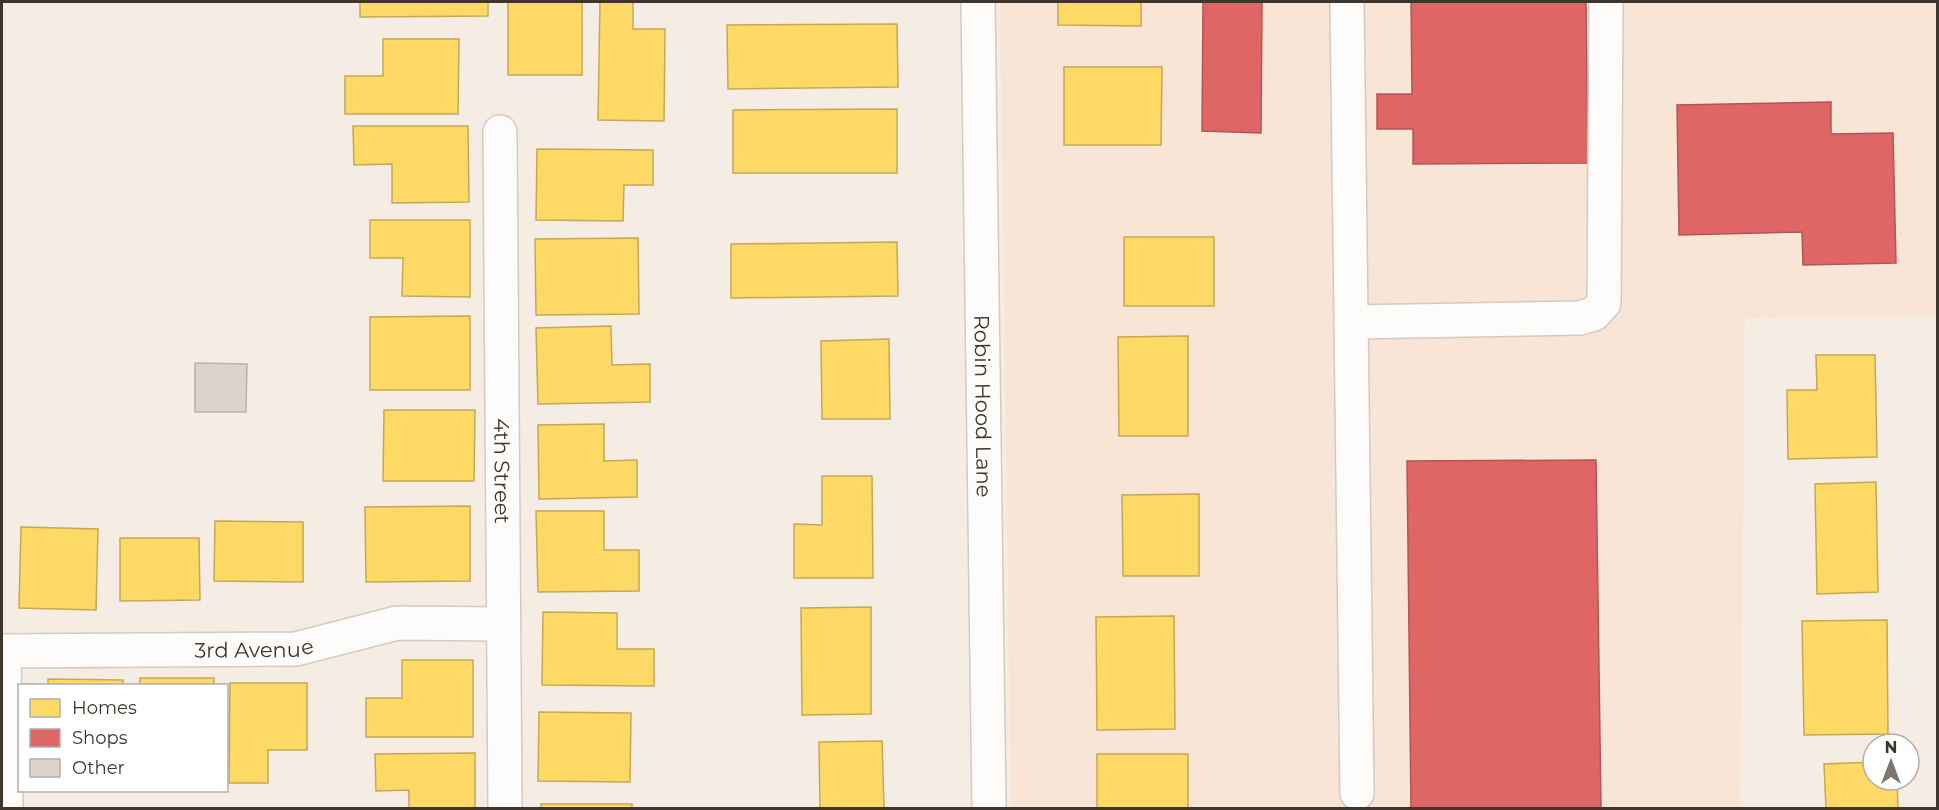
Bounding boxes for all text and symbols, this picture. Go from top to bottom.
street label: Robin Hood Lane [970,314,997,498]
street label: 4th Street [490,418,515,524]
street label: 3rd Avenue [194,633,316,662]
legend [18,684,228,792]
text: Homes [72,697,137,719]
text: Shops [72,727,128,749]
north arrow [1861,732,1921,792]
text: N [1885,738,1897,757]
text: Other [72,757,125,779]

